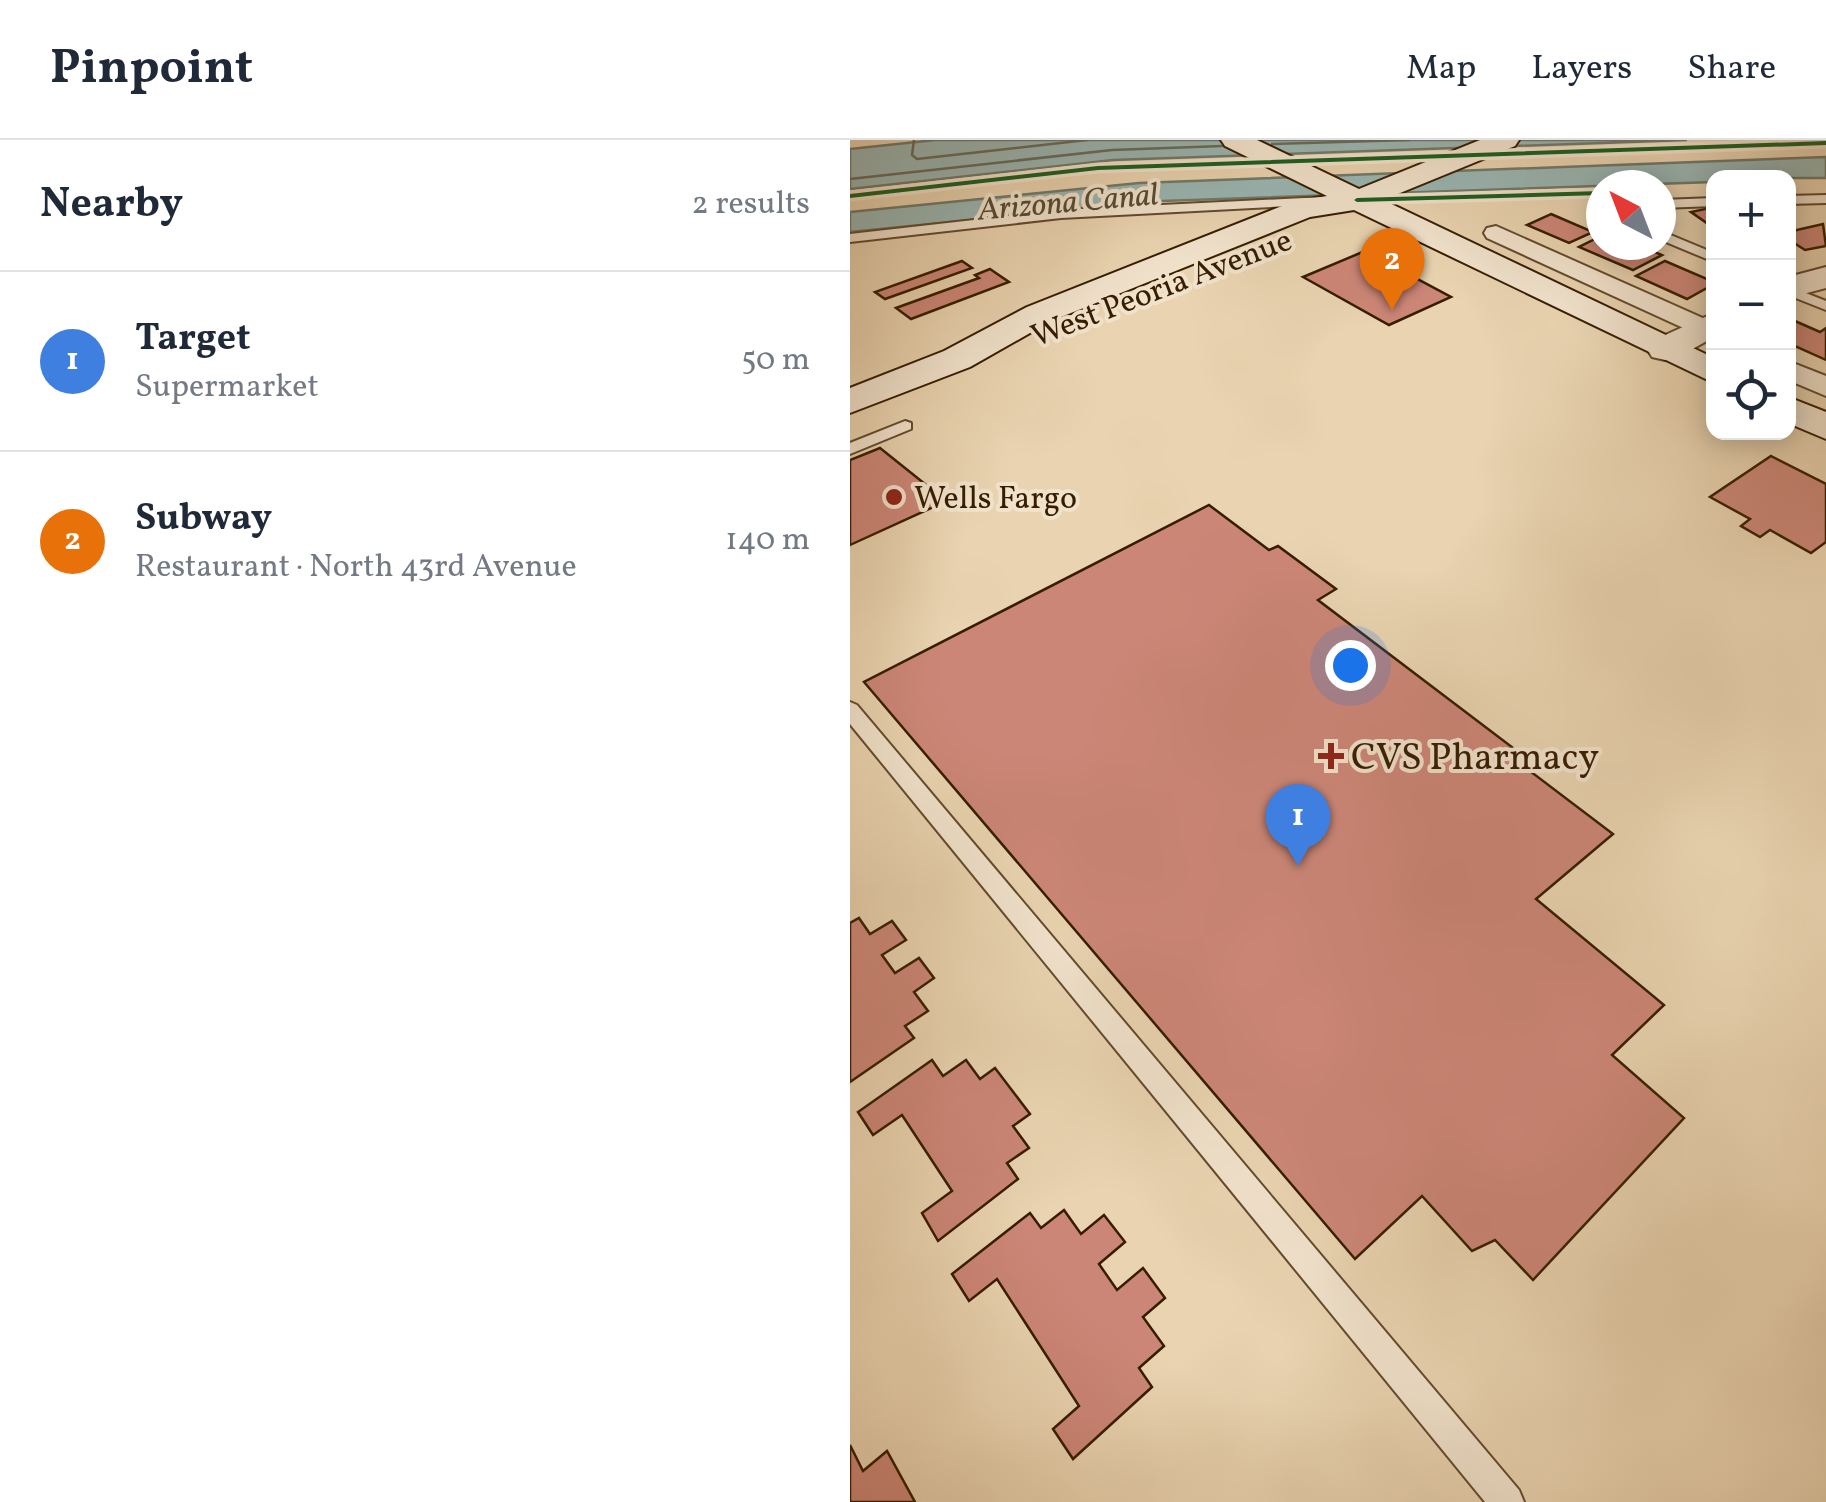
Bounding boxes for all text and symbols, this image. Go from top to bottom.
text: Pinpoint [50,36,253,103]
text: Map [1406,45,1476,93]
text: Layers [1531,45,1632,93]
text: Share [1687,45,1776,93]
north arrow [1586,170,1676,260]
map controls [1706,170,1796,440]
button: + [1706,170,1796,260]
water label: Arizona Canal [975,174,1160,234]
text: Nearby [40,176,183,235]
text: 2 results [692,183,810,227]
street label: West Peoria Avenue [1025,220,1299,360]
pin: 2 [1360,228,1424,310]
button: − [1706,260,1796,350]
text: Target [135,313,251,366]
text: 1 [66,339,79,383]
text: 50 m [741,339,810,383]
button: locate [1706,350,1796,440]
text: Supermarket [135,366,319,410]
place label: Wells Fargo [914,478,1077,522]
marker: Wells Fargo [883,486,905,508]
text: Subway [135,493,272,546]
text: 2 [64,519,81,563]
text: 140 m [725,519,810,563]
text: Restaurant · North 43rd Avenue [135,546,577,590]
your location [1325,640,1376,691]
place label: CVS Pharmacy [1351,733,1599,786]
marker: CVS Pharmacy [1320,745,1342,767]
pin: 1 [1266,784,1330,866]

